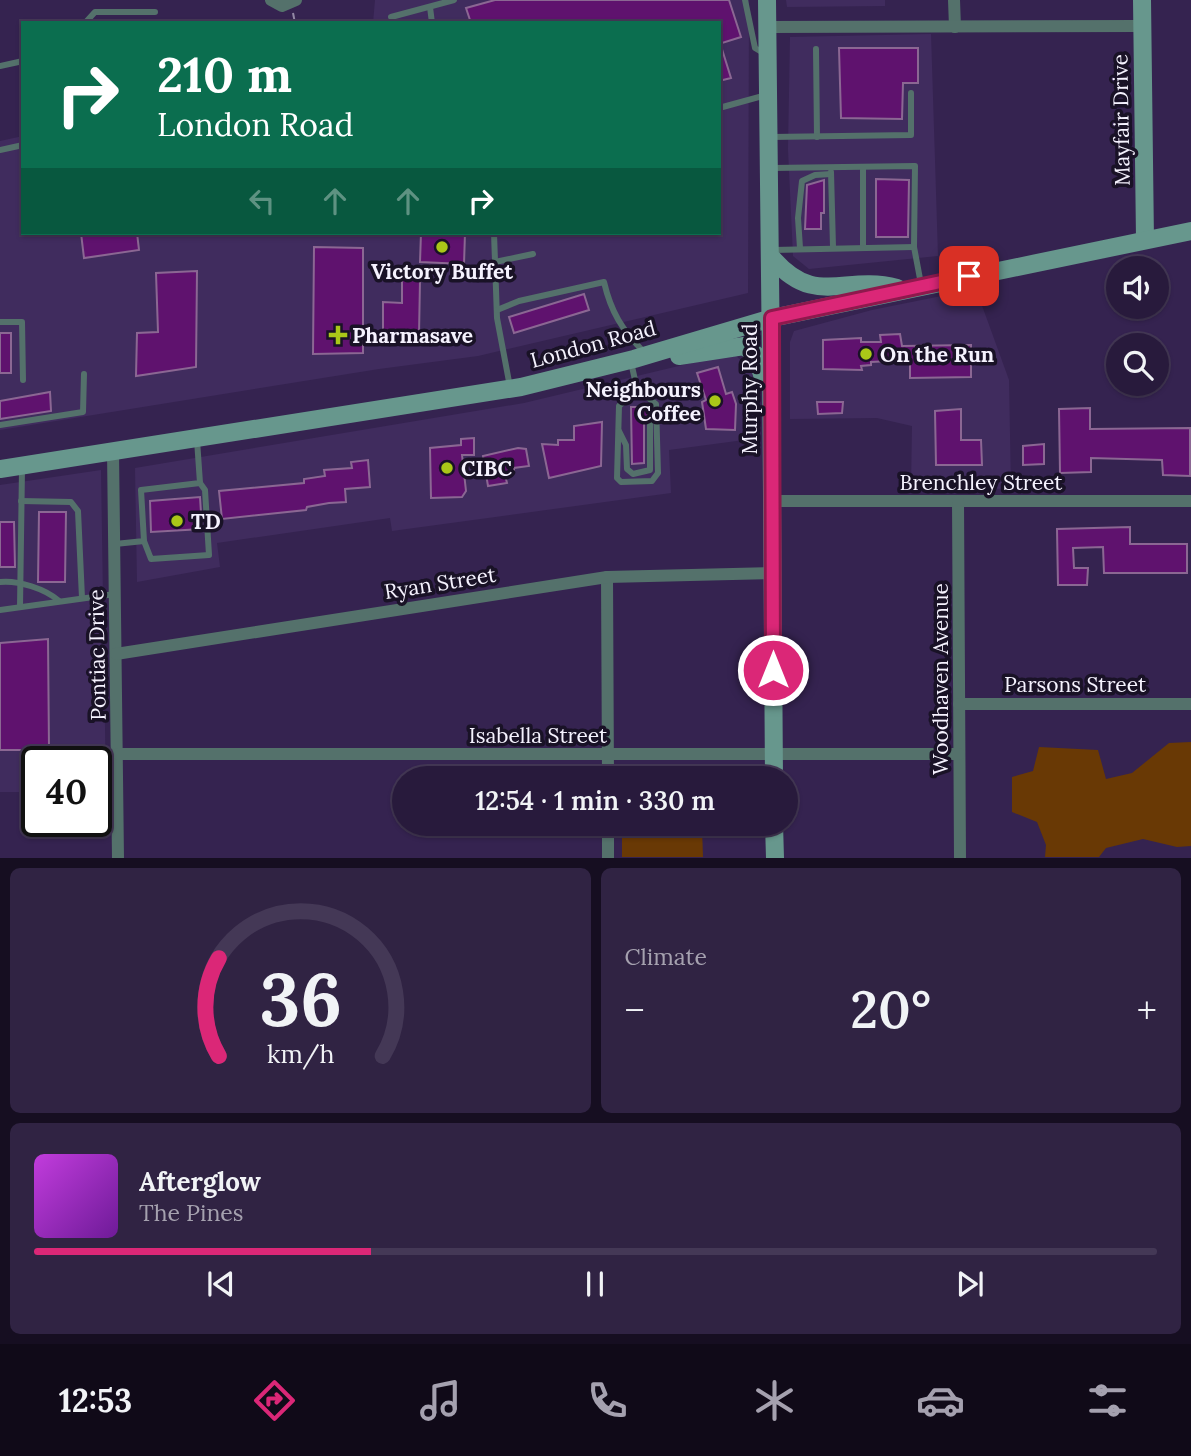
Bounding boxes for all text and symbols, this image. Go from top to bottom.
text: 210 m [157,43,292,105]
icon: right [42,49,133,140]
street label: Mayfair Drive [1106,54,1136,186]
text: London Road [157,104,354,145]
icon: left [243,182,281,220]
icon: ahead [316,182,354,220]
icon: ahead [389,182,427,220]
icon: right [462,182,500,220]
marker: Victory Buffet [434,239,450,255]
pin [939,246,999,306]
map controls [1106,256,1169,396]
button: sound [1106,256,1169,319]
icon: arrive [950,257,988,295]
place label: Victory Buffet [371,258,513,285]
street label: London Road [527,314,659,374]
place label: Pharmasave [352,322,473,349]
street label: Murphy Road [736,323,763,455]
marker: Pharmasave [330,327,346,343]
button: search [1106,333,1169,396]
place label: On the Run [880,341,994,368]
marker: On the Run [858,346,874,362]
place label: Neighbours Coffee [585,376,701,427]
marker: Neighbours Coffee [707,393,723,409]
place label: CIBC [461,455,512,482]
marker: CIBC [439,460,455,476]
street label: Brenchley Street [900,469,1063,496]
place label: TD [191,508,221,535]
marker: TD [169,513,185,529]
street label: Ryan Street [382,561,499,605]
street label: Woodhaven Avenue [927,583,954,775]
street label: Pontiac Drive [82,589,112,721]
position arrow [736,633,810,707]
street label: Parsons Street [1004,671,1147,698]
street label: Isabella Street [469,722,608,749]
speed limit sign: 40 [21,746,112,837]
text: 12:54 · 1 min · 330 m [475,784,715,817]
text: Climate [625,942,707,971]
text: 36 [259,954,342,1047]
text: 20° [850,976,931,1042]
text: − [625,986,645,1034]
text: + [1137,986,1157,1034]
text: km/h [266,1038,334,1070]
text: Afterglow [139,1165,261,1198]
text: The Pines [139,1198,244,1227]
icon: previous [202,1265,240,1303]
icon: pause [576,1265,614,1303]
icon: next [951,1265,989,1303]
icon: directions [250,1376,299,1425]
icon: music [416,1376,465,1425]
icon: phone [583,1376,632,1425]
icon: climate [750,1376,799,1425]
icon: car [916,1376,965,1425]
icon: filters [1083,1376,1132,1425]
text: 12:53 [59,1380,132,1421]

